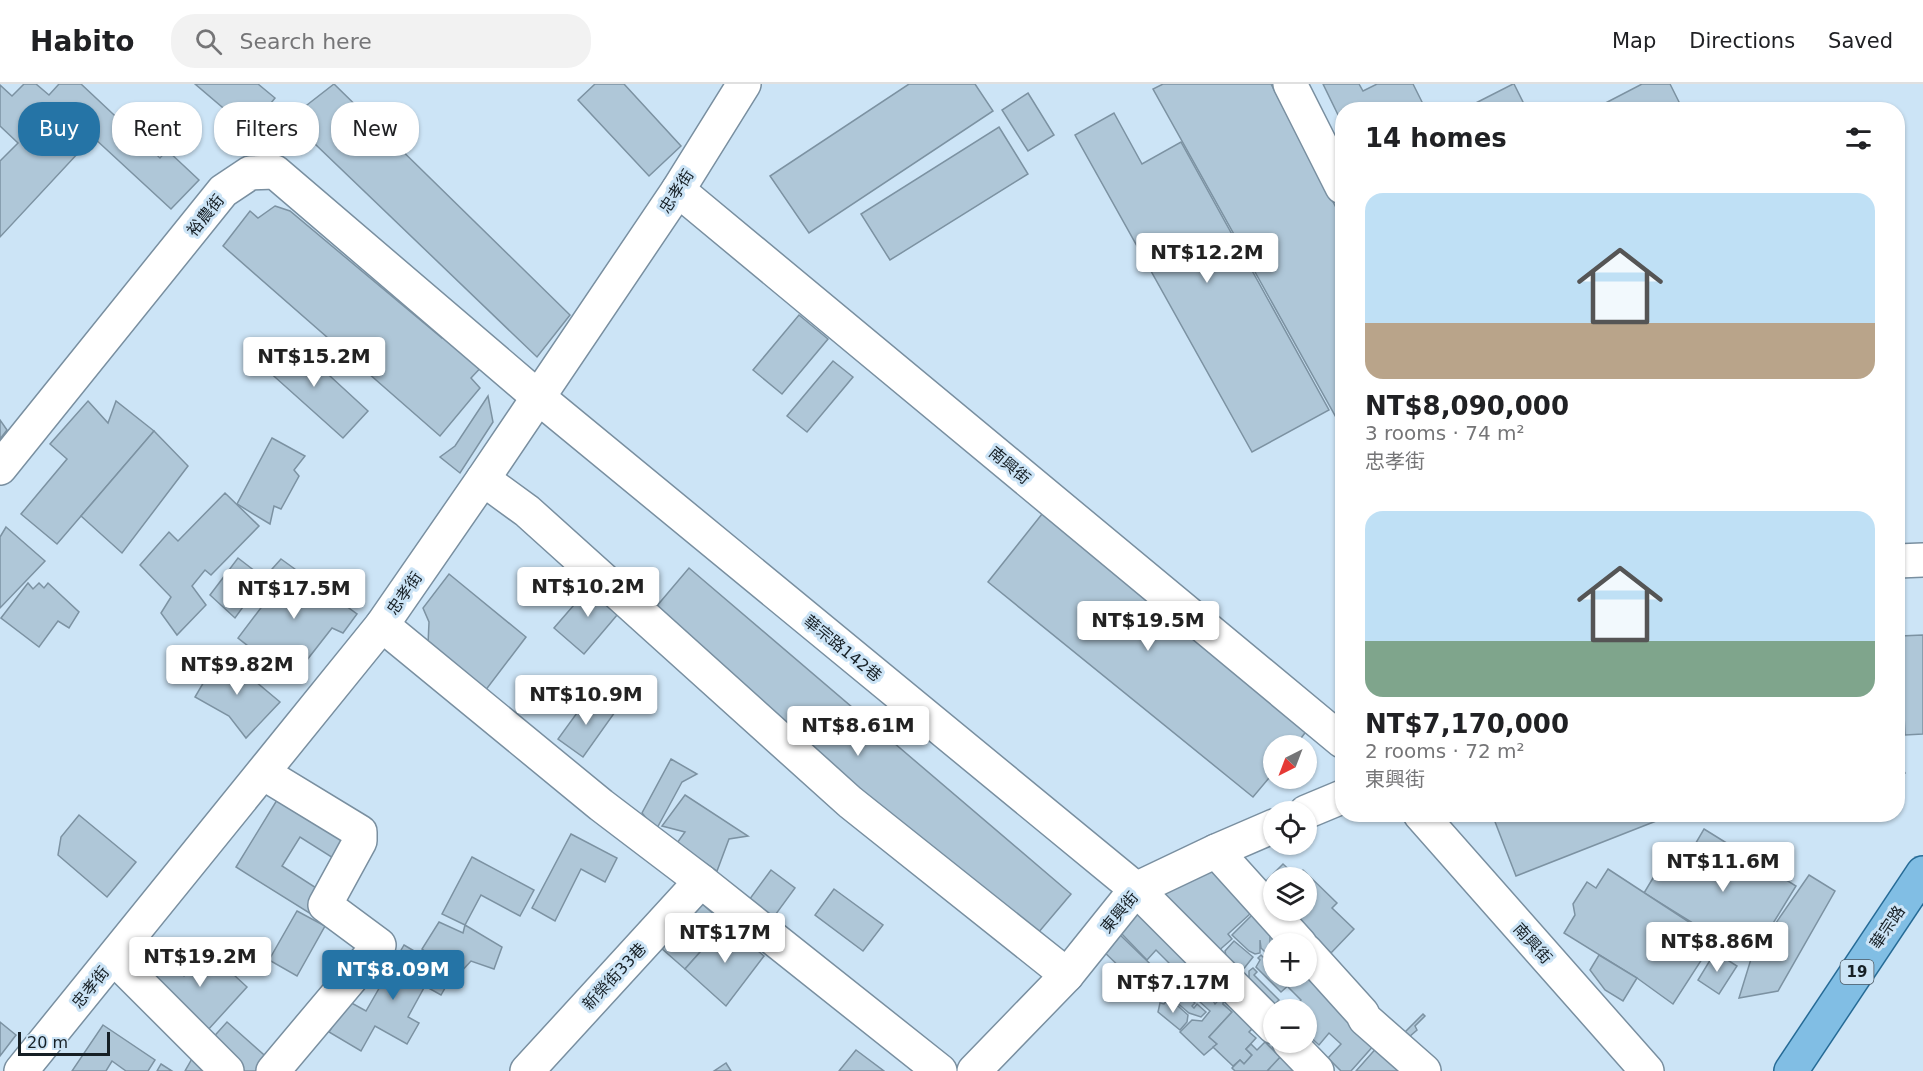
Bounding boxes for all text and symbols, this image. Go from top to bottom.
search box [171,14,591,68]
text: Habito [30,25,135,58]
icon: search [192,25,225,58]
text: Search here [240,29,372,54]
text: Map [1612,29,1656,53]
text: Directions [1689,29,1795,53]
text: Saved [1828,29,1893,53]
chip: Buy [18,102,100,156]
chip: Rent [112,102,202,156]
chip: Filters [214,102,319,156]
chip: New [331,102,419,156]
icon: filters [1842,122,1875,155]
text: 14 homes [1365,123,1507,153]
street label: 忠孝街 [655,166,697,217]
street label: 裕農街 [183,191,228,240]
icon: home [1566,232,1674,340]
pin: NT$12.2M [1145,233,1269,284]
text: NT$12.2M [1150,240,1264,264]
pin: NT$15.2M [252,337,376,388]
text: NT$15.2M [257,344,371,368]
text: NT$8,090,000 [1365,391,1569,421]
text: 3 rooms · 74 m² [1365,421,1525,445]
street label: 南興街 [985,443,1034,488]
text: 忠孝街 [1365,449,1425,473]
icon: home [1566,550,1674,658]
pin: NT$10.2M [526,567,650,618]
street label: 忠孝街 [383,568,426,618]
pin: NT$17.5M [232,569,356,620]
text: NT$10.2M [531,574,645,598]
text: NT$17.5M [237,576,351,600]
pin: NT$19.5M [1086,601,1210,652]
text: NT$19.5M [1091,608,1205,632]
street label: 華宗路142巷 [800,611,885,686]
pin: NT$9.82M [175,645,299,696]
text: NT$9.82M [180,652,294,676]
pin: NT$10.9M [524,675,648,726]
text: NT$10.9M [529,682,643,706]
pin: NT$8.61M [796,706,920,757]
text: NT$7,170,000 [1365,709,1569,739]
text: NT$8.61M [801,713,915,737]
north arrow [1263,735,1317,789]
map controls [1263,735,1317,1053]
text: 2 rooms · 72 m² [1365,739,1525,763]
text: 東興街 [1365,767,1425,791]
button: locate [1263,801,1317,855]
pin: NT$11.6M [1661,842,1785,893]
text: NT$11.6M [1666,849,1780,873]
button: layers [1263,867,1317,921]
street label: 東興街 [1097,888,1142,937]
street label: 華宗路 [1866,902,1909,952]
pin: NT$17M [676,913,774,964]
street label: 南興街 [1510,919,1556,968]
text: NT$17M [679,920,771,944]
pin: NT$8.86M [1655,922,1779,973]
text: NT$8.86M [1660,929,1774,953]
button: + [1263,933,1317,987]
pin: NT$19.2M [138,937,262,988]
street label: 新榮街33巷 [579,939,650,1014]
text: NT$19.2M [143,944,257,968]
pin: NT$8.09M [331,950,455,1001]
text: NT$8.09M [336,957,450,981]
road number: 19 [1840,960,1874,984]
street label: 忠孝街 [68,963,113,1012]
pin: NT$7.17M [1111,963,1235,1014]
text: NT$7.17M [1116,970,1230,994]
button: − [1263,999,1317,1053]
scale bar [18,1029,110,1056]
text: 20 m [27,1033,68,1052]

